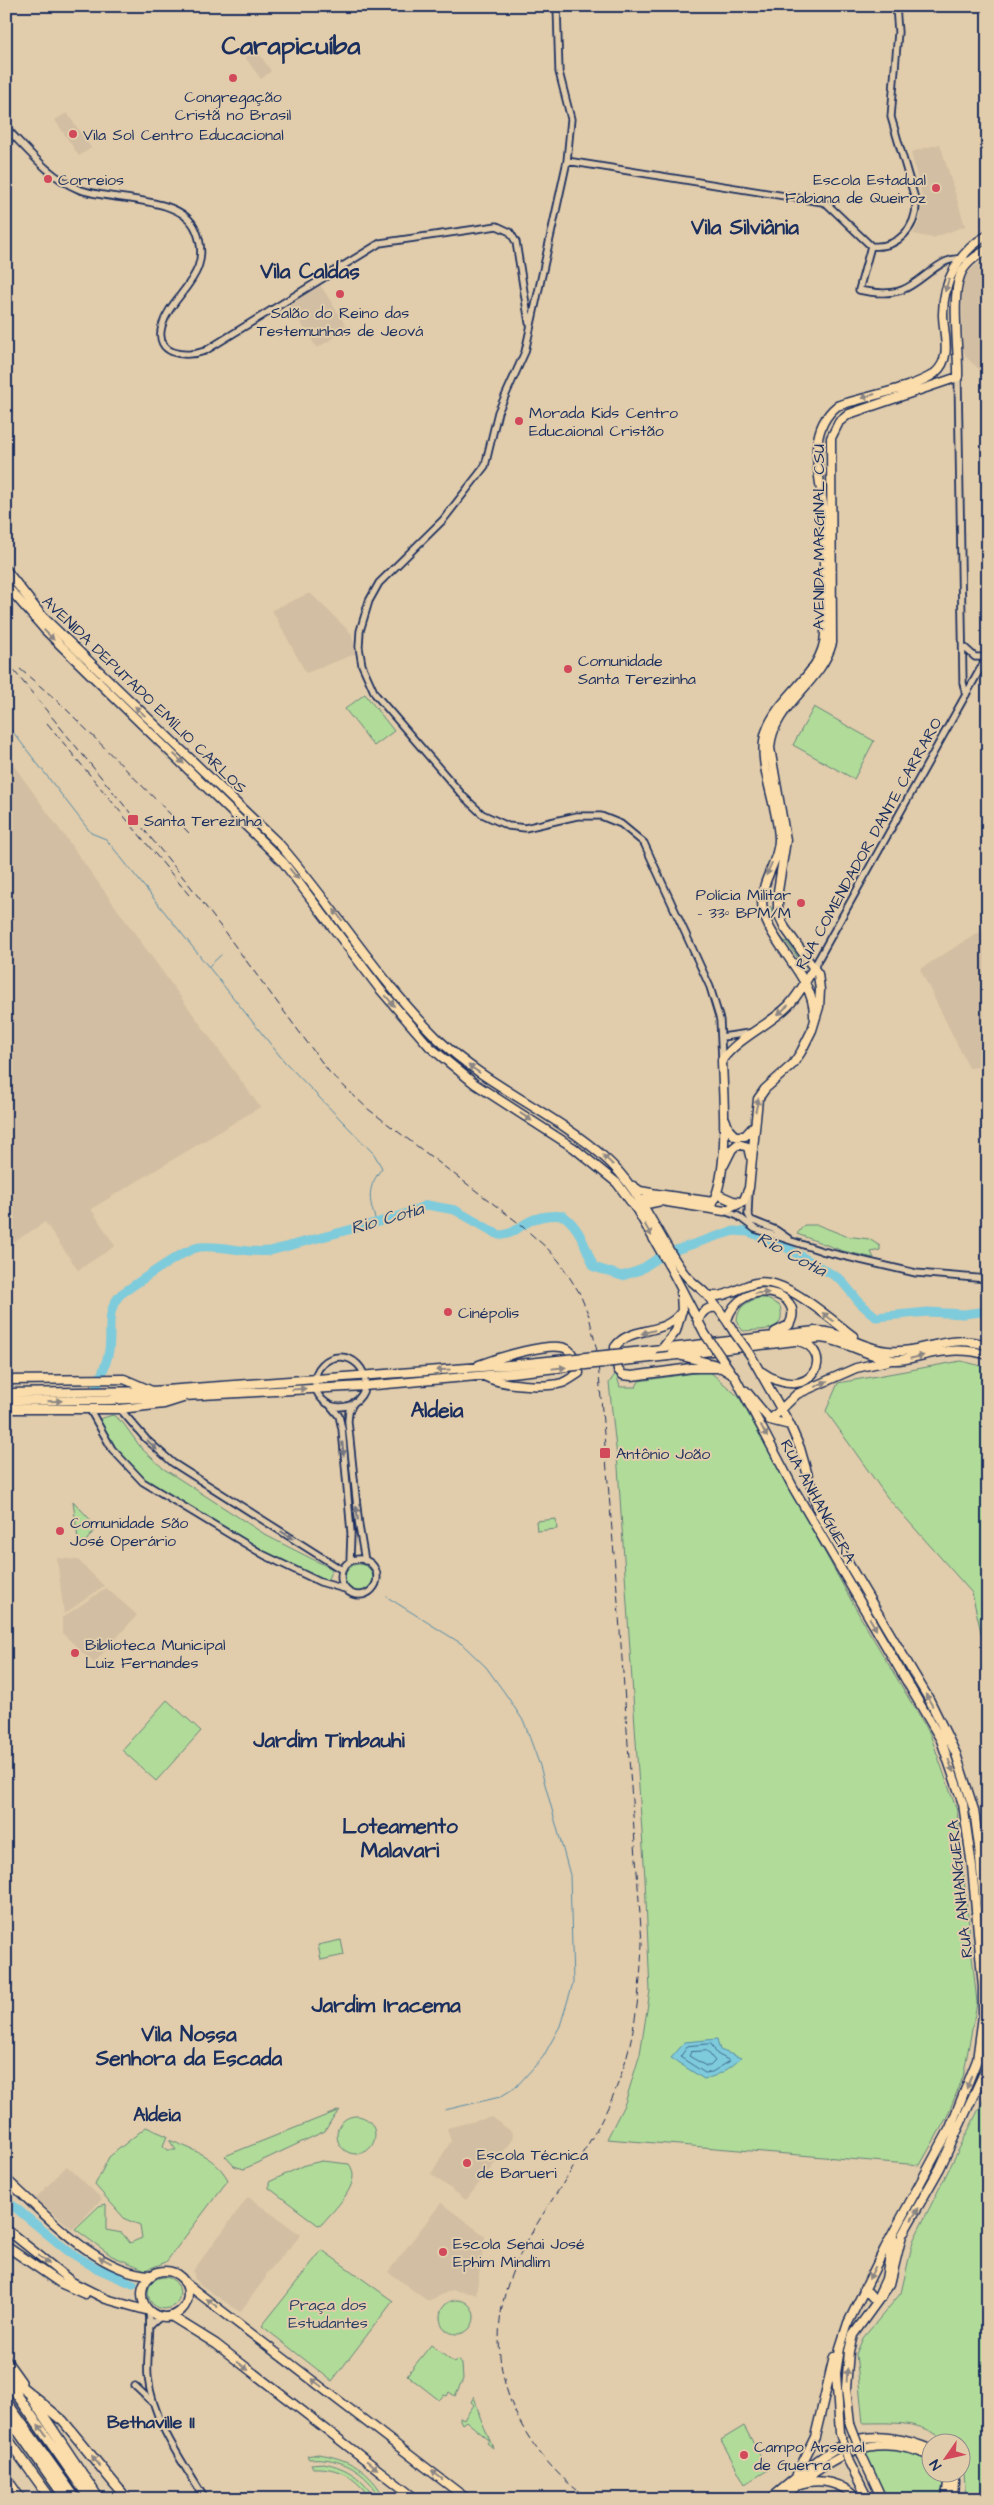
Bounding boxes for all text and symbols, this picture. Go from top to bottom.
district label: Carapicuíba [221,28,361,64]
marker: Congregação Cristã no Brasil [227,72,239,84]
place label: Congregação Cristã no Brasil [175,86,291,126]
place label: Vila Sol Centro Educacional [83,124,284,146]
marker: Vila Sol Centro Educacional [67,128,79,140]
place label: Correios [58,169,124,191]
place label: Escola Estadual Fabiana de Queiroz [785,169,926,209]
marker: Correios [42,173,54,185]
marker: Escola Estadual Fabiana de Queiroz [930,182,942,194]
district label: Vila Silviânia [690,213,799,242]
district label: Vila Caldas [259,257,360,286]
one-way arrow [943,278,951,293]
marker: Salão do Reino das Testemunhas de Jeová [334,288,346,300]
place label: Salão do Reino das Testemunhas de Jeová [257,302,423,342]
one-way arrow [861,392,876,400]
place label: Morada Kids Centro Educaional Cristão [529,402,678,442]
marker: Morada Kids Centro Educaional Cristão [513,415,525,427]
street label: AVENIDA MARGINAL CSU [808,444,830,630]
street label: AVENIDA DEPUTADO EMÍLIO CARLOS [37,591,252,799]
one-way arrow [43,629,55,641]
place label: Comunidade Santa Terezinha [578,650,696,690]
marker: Comunidade Santa Terezinha [562,663,574,675]
one-way arrow [135,705,147,717]
street label: RUA COMENDADOR DANTE CARRARO [790,713,948,973]
one-way arrow [173,753,185,765]
place label: Santa Terezinha [144,810,262,832]
marker: Santa Terezinha [126,813,140,827]
one-way arrow [765,862,773,876]
one-way arrow [288,868,299,881]
place label: Polícia Militar - 33º BPM/M [696,884,791,924]
marker: Polícia Militar - 33º BPM/M [795,897,807,909]
one-way arrow [333,908,343,922]
one-way arrow [385,995,396,1008]
one-way arrow [776,1005,789,1016]
one-way arrow [467,1064,481,1074]
one-way arrow [753,1098,761,1113]
one-way arrow [520,1113,533,1122]
one-way arrow [602,1154,614,1166]
water label: Rio Cotia [348,1196,427,1241]
one-way arrow [643,1223,652,1236]
water label: Rio Cotia [753,1226,831,1283]
one-way arrow [754,1289,770,1297]
place label: Cinépolis [458,1302,519,1324]
marker: Cinépolis [442,1306,454,1318]
one-way arrow [821,1312,835,1322]
one-way arrow [640,1328,655,1336]
one-way arrow [910,1353,925,1361]
one-way arrow [552,1364,568,1372]
one-way arrow [435,1367,451,1375]
one-way arrow [814,1379,828,1387]
one-way arrow [291,1385,307,1393]
district label: Aldeia [411,1396,464,1425]
one-way arrow [47,1397,63,1405]
one-way arrow [760,1424,768,1439]
street label: RUA ANHANGUERA [775,1436,861,1567]
one-way arrow [146,1439,158,1451]
one-way arrow [340,1441,348,1457]
place label: Antônio João [616,1443,710,1465]
marker: Antônio João [598,1446,612,1460]
one-way arrow [353,1504,361,1520]
place label: Comunidade São José Operário [70,1512,188,1552]
marker: Comunidade São José Operário [54,1525,66,1537]
one-way arrow [281,1531,294,1540]
one-way arrow [869,1617,877,1632]
place label: Biblioteca Municipal Luiz Fernandes [85,1634,225,1674]
marker: Biblioteca Municipal Luiz Fernandes [69,1647,81,1659]
one-way arrow [925,1693,934,1706]
district label: Jardim Timbauhi [252,1726,406,1755]
one-way arrow [948,1759,956,1773]
district label: Loteamento Malavari [342,1812,458,1865]
street label: RUA ANHANGUERA [942,1819,978,1959]
district label: Jardim Iracema [310,1991,461,2020]
district label: Vila Nossa Senhora da Escada [95,2020,283,2073]
one-way arrow [965,2074,972,2089]
district label: Aldeia [133,2102,181,2129]
place label: Escola Técnica de Barueri [477,2144,588,2184]
marker: Escola Técnica de Barueri [461,2157,473,2169]
one-way arrow [910,2207,919,2220]
place label: Escola Senai José Ephim Mindlim [453,2233,585,2273]
marker: Escola Senai José Ephim Mindlim [437,2246,449,2258]
one-way arrow [37,2254,50,2265]
one-way arrow [98,2256,112,2264]
one-way arrow [868,2266,876,2280]
park label: Praça dos Estudantes [288,2294,368,2334]
one-way arrow [205,2298,219,2308]
one-way arrow [236,2360,249,2371]
one-way arrow [843,2367,851,2383]
one-way arrow [310,2378,324,2388]
district label: Bethaville II [107,2410,195,2435]
one-way arrow [37,2423,47,2437]
north arrow [922,2432,972,2482]
place label: Campo Arsenal de Guerra [754,2436,865,2476]
marker: Campo Arsenal de Guerra [738,2449,750,2461]
one-way arrow [91,2454,101,2468]
text: N [925,2455,947,2474]
one-way arrow [365,2459,378,2470]
one-way arrow [431,2470,444,2481]

